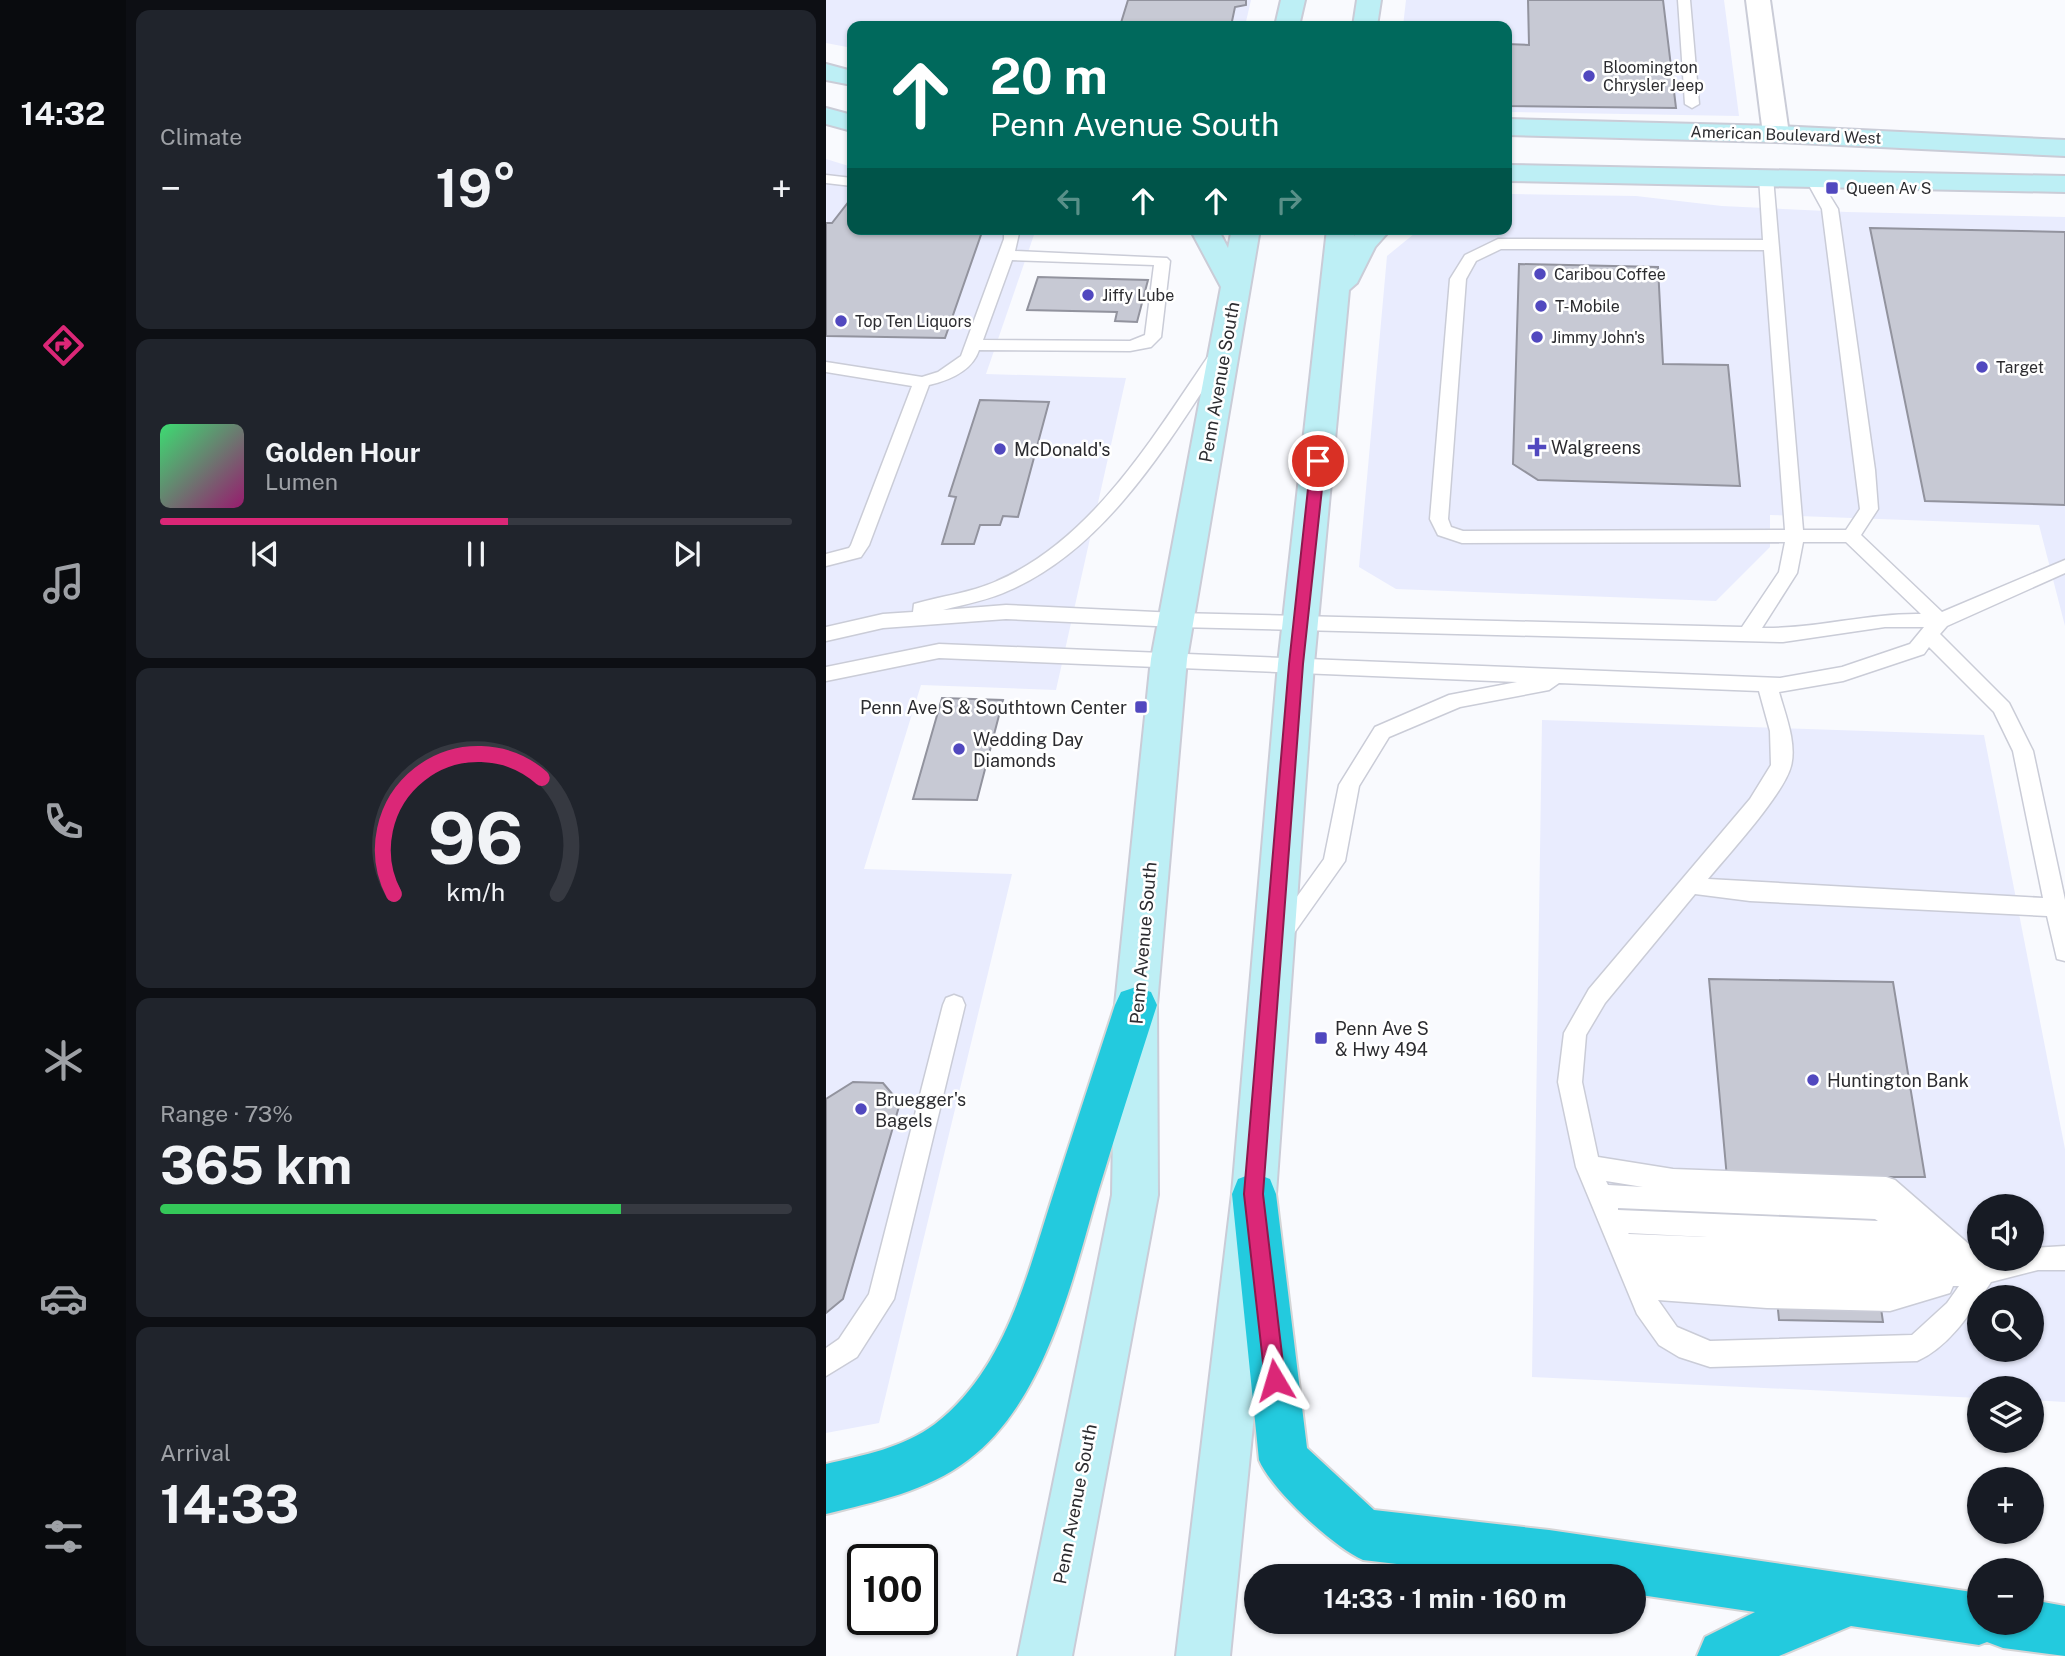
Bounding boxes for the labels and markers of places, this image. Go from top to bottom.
place label: Bloomington Chrysler Jeep [1603,58,1704,95]
marker: Bloomington Chrysler Jeep [1581,68,1597,84]
place label: Queen Av S [1846,179,1932,198]
marker: Queen Av S [1824,180,1840,196]
place label: Caribou Coffee [1554,265,1666,284]
marker: Caribou Coffee [1532,266,1548,282]
place label: Jiffy Lube [1102,286,1174,305]
marker: Jiffy Lube [1080,287,1096,303]
place label: T-Mobile [1555,297,1620,316]
marker: T-Mobile [1533,298,1549,314]
place label: Top Ten Liquors [855,312,972,331]
marker: Top Ten Liquors [833,313,849,329]
place label: Jimmy John's [1551,328,1645,347]
marker: Jimmy John's [1529,329,1545,345]
place label: Target [1996,358,2044,377]
marker: Target [1974,359,1990,375]
pin [1288,431,1348,491]
place label: Walgreens [1551,437,1641,458]
place label: McDonald's [1014,439,1110,460]
marker: Walgreens [1529,439,1545,455]
marker: McDonald's [992,441,1008,457]
place label: Penn Ave S & Southtown Center [860,697,1127,718]
marker: Penn Ave S & Southtown Center [1133,699,1149,715]
place label: Wedding Day Diamonds [973,729,1084,771]
marker: Wedding Day Diamonds [951,741,967,757]
place label: Penn Ave S & Hwy 494 [1335,1018,1429,1060]
marker: Penn Ave S & Hwy 494 [1313,1030,1329,1046]
place label: Huntington Bank [1827,1070,1969,1091]
marker: Huntington Bank [1805,1072,1821,1088]
place label: Bruegger's Bagels [875,1089,966,1131]
marker: Bruegger's Bagels [853,1101,869,1117]

